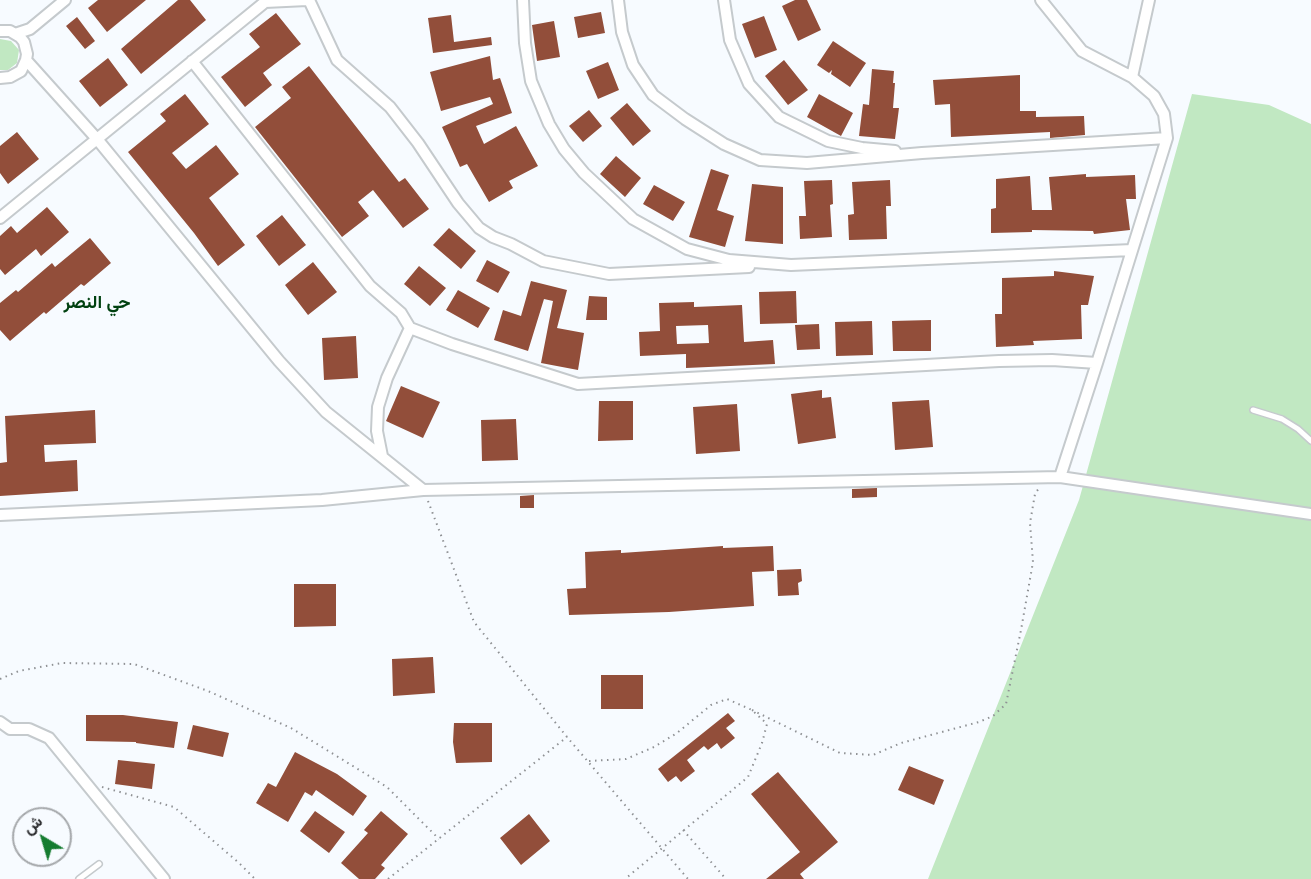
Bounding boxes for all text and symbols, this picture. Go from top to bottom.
district label: حي النصر [63,291,131,313]
north arrow [12,807,72,867]
text: ش [19,811,45,837]

